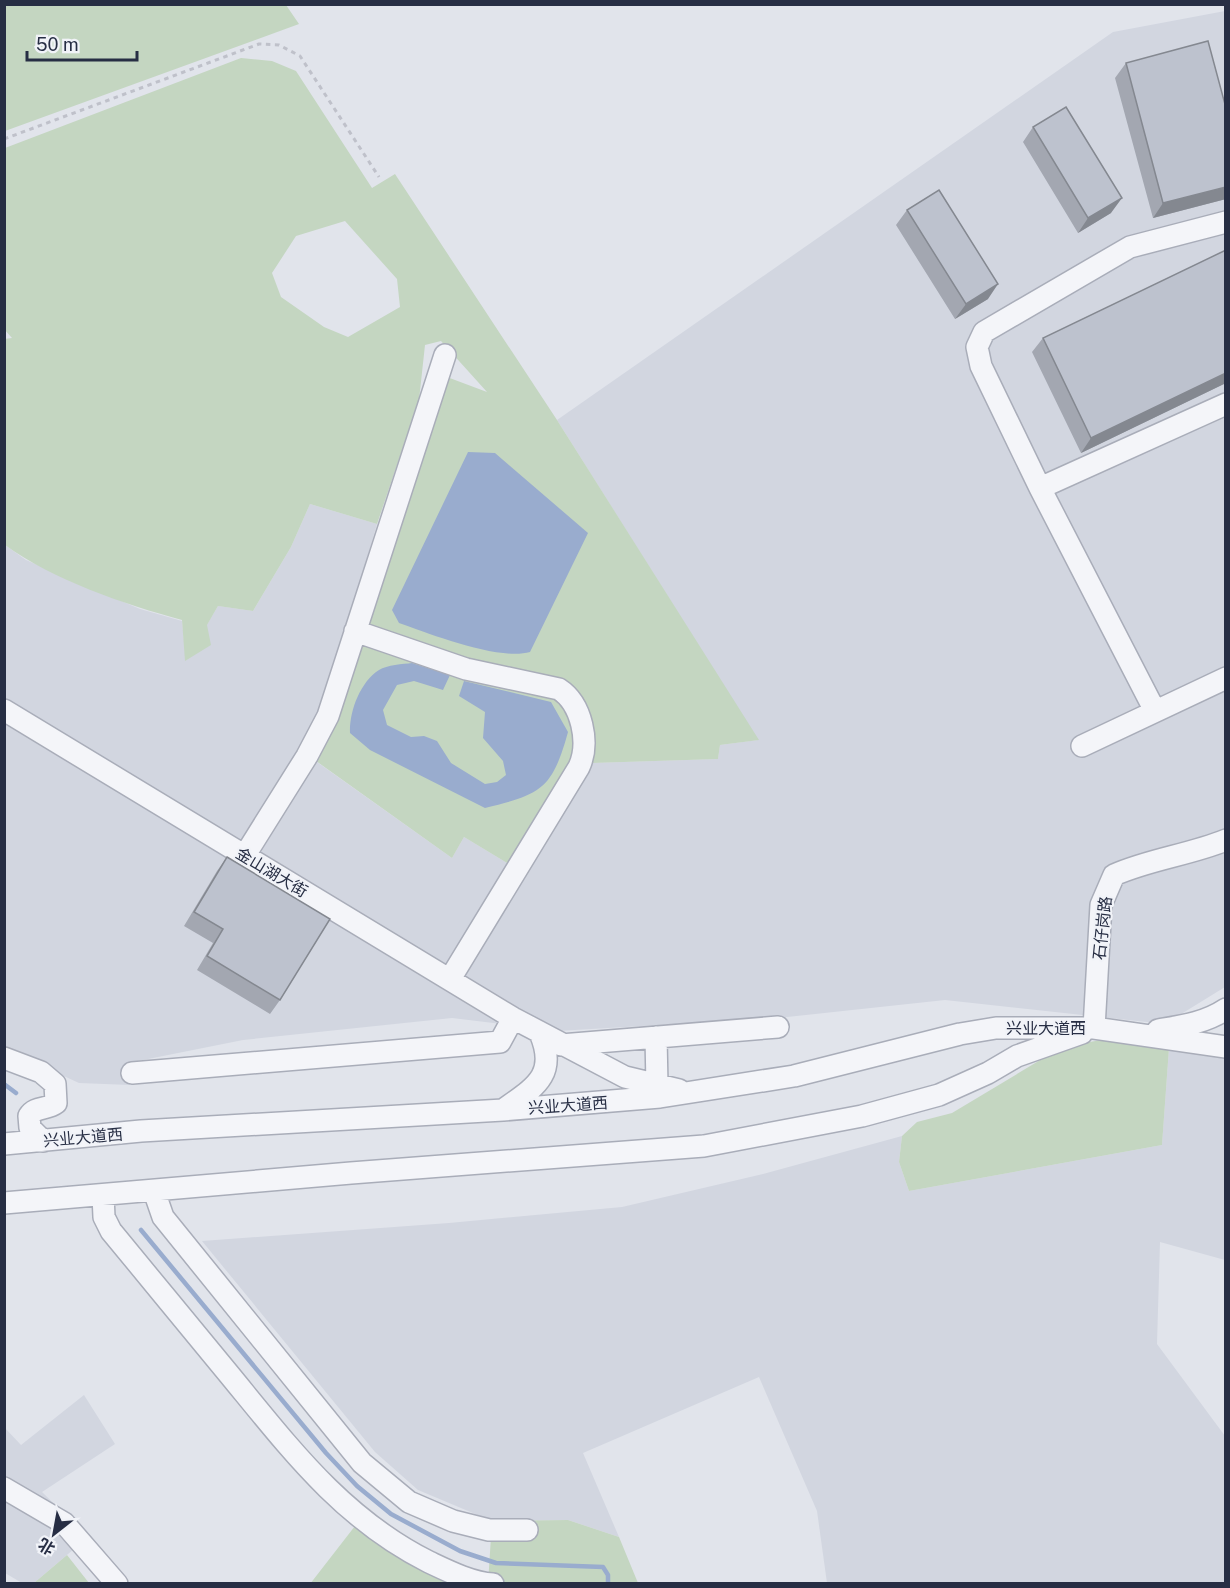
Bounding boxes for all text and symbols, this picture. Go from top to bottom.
scale bar [27,24,136,62]
text: 50 m [36,34,79,55]
street label: 金山湖大街 [233,844,311,901]
street label: 石仔岗路 [1090,895,1115,961]
street label: 兴业大道西 [1006,1019,1086,1038]
street label: 兴业大道西 [527,1093,609,1118]
street label: 兴业大道西 [42,1125,124,1150]
north arrow [24,1504,84,1564]
text: 北 [35,1534,58,1559]

